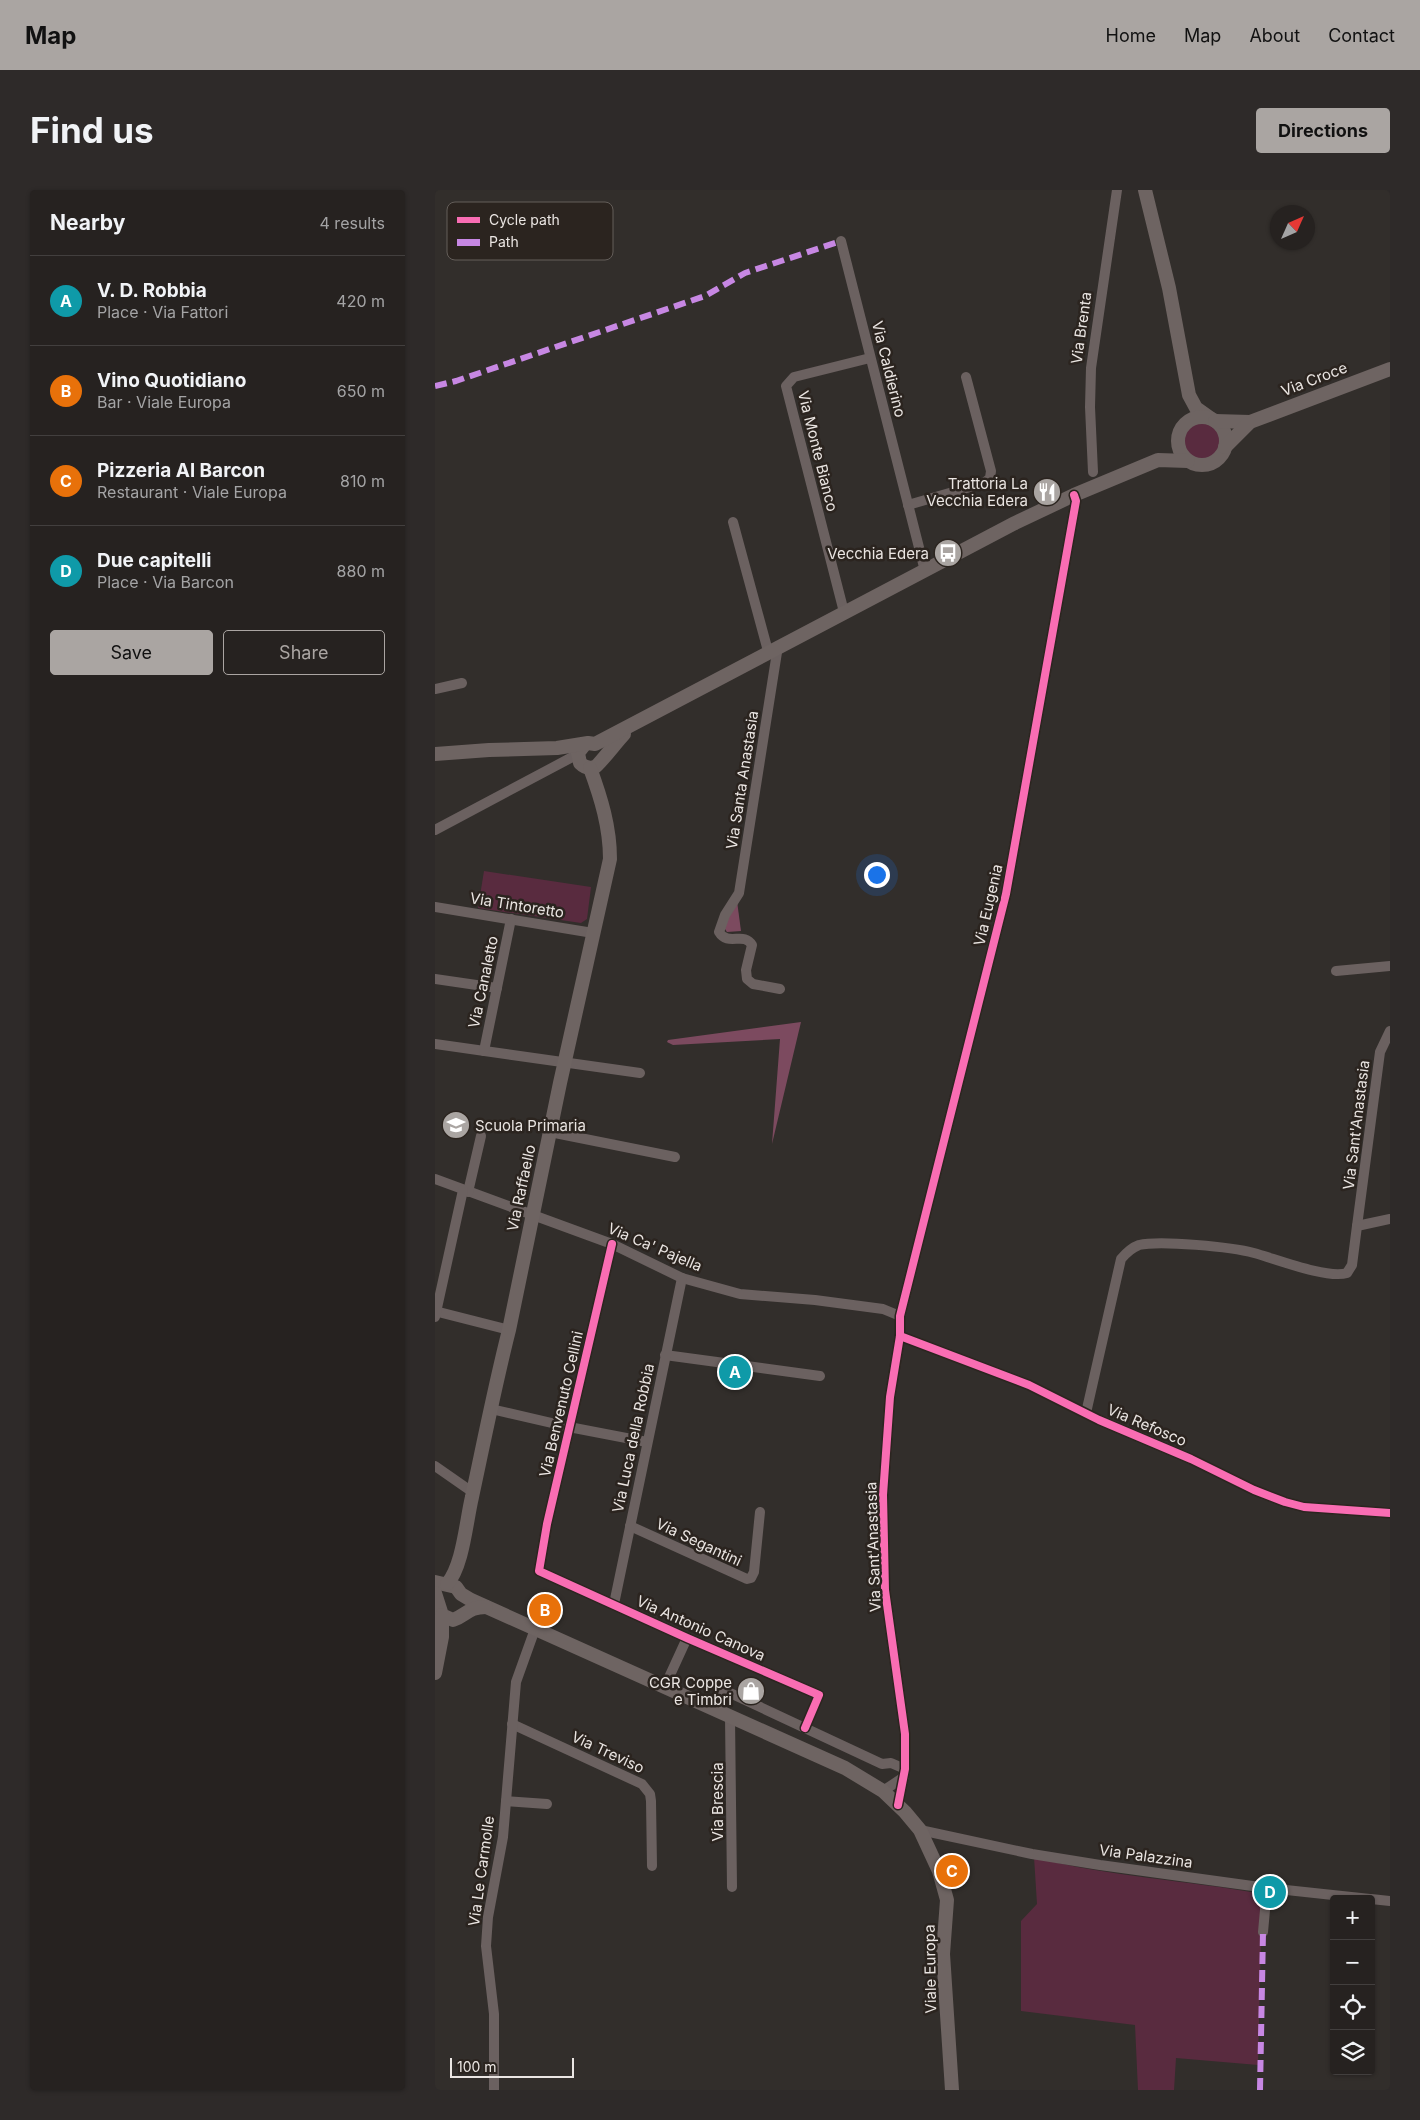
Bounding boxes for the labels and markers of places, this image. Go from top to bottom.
place label: Trattoria La Vecchia Edera [926,474,1028,510]
restaurant icon: Trattoria La Vecchia Edera [1032,477,1062,507]
bus stop icon: Vecchia Edera [933,538,963,568]
place label: Vecchia Edera [827,544,929,563]
school or university icon: Scuola Primaria [441,1110,471,1140]
place label: Scuola Primaria [475,1116,586,1135]
pin: A [719,1353,751,1391]
pin: B [529,1591,561,1629]
place label: CGR Coppe e Timbri [649,1673,732,1709]
shop icon: CGR Coppe e Timbri [736,1676,766,1706]
pin: C [936,1852,968,1890]
pin: D [1254,1873,1286,1911]

